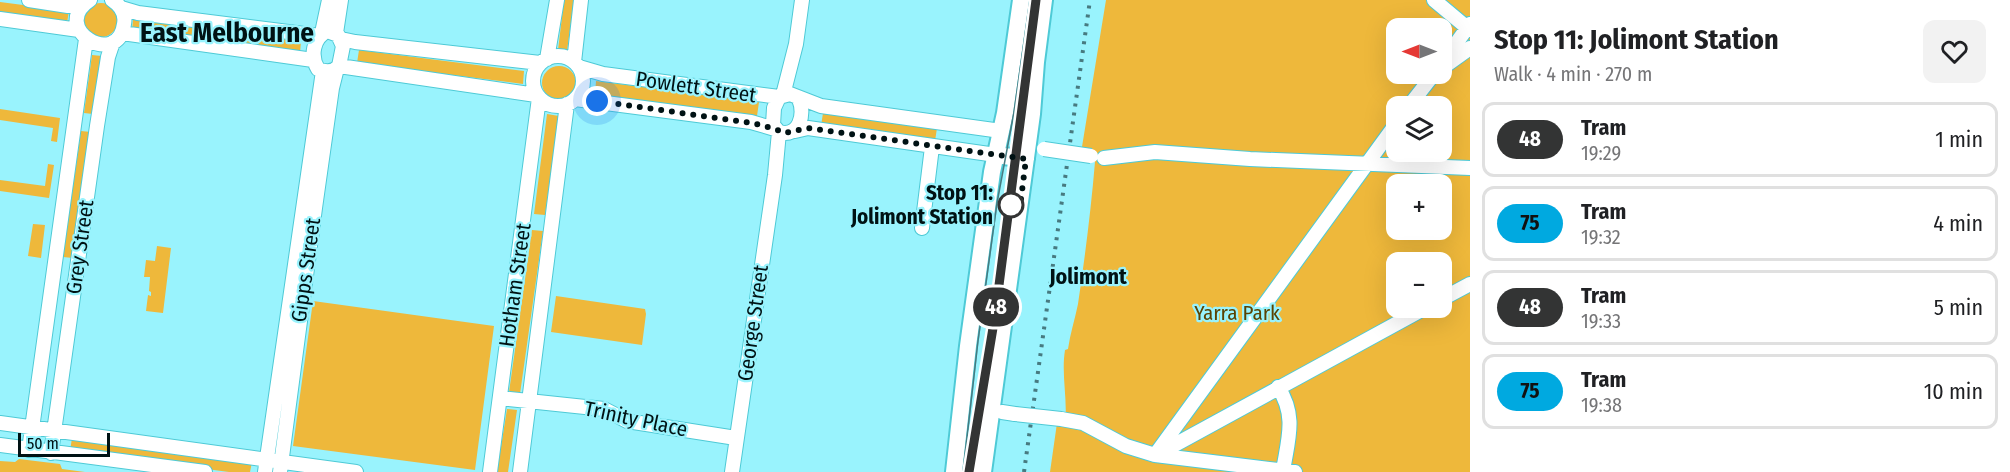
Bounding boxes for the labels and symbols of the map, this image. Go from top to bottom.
district label: East Melbourne [140,17,314,49]
north arrow [1386,18,1452,84]
street label: Powlett Street [634,66,758,108]
your location [582,86,612,116]
place label: Stop 11: Jolimont Station [850,180,993,230]
marker: Stop 11: Jolimont Station [998,192,1024,218]
street label: Grey Street [61,198,100,296]
street label: Gipps Street [286,216,326,324]
street label: Hotham Street [493,221,537,349]
street label: George Street [732,263,774,383]
district label: Jolimont [1048,263,1127,290]
line badge: 48 [969,288,1023,326]
park label: Yarra Park [1194,300,1280,326]
street label: Trinity Place [582,395,690,443]
scale bar [18,430,110,458]

